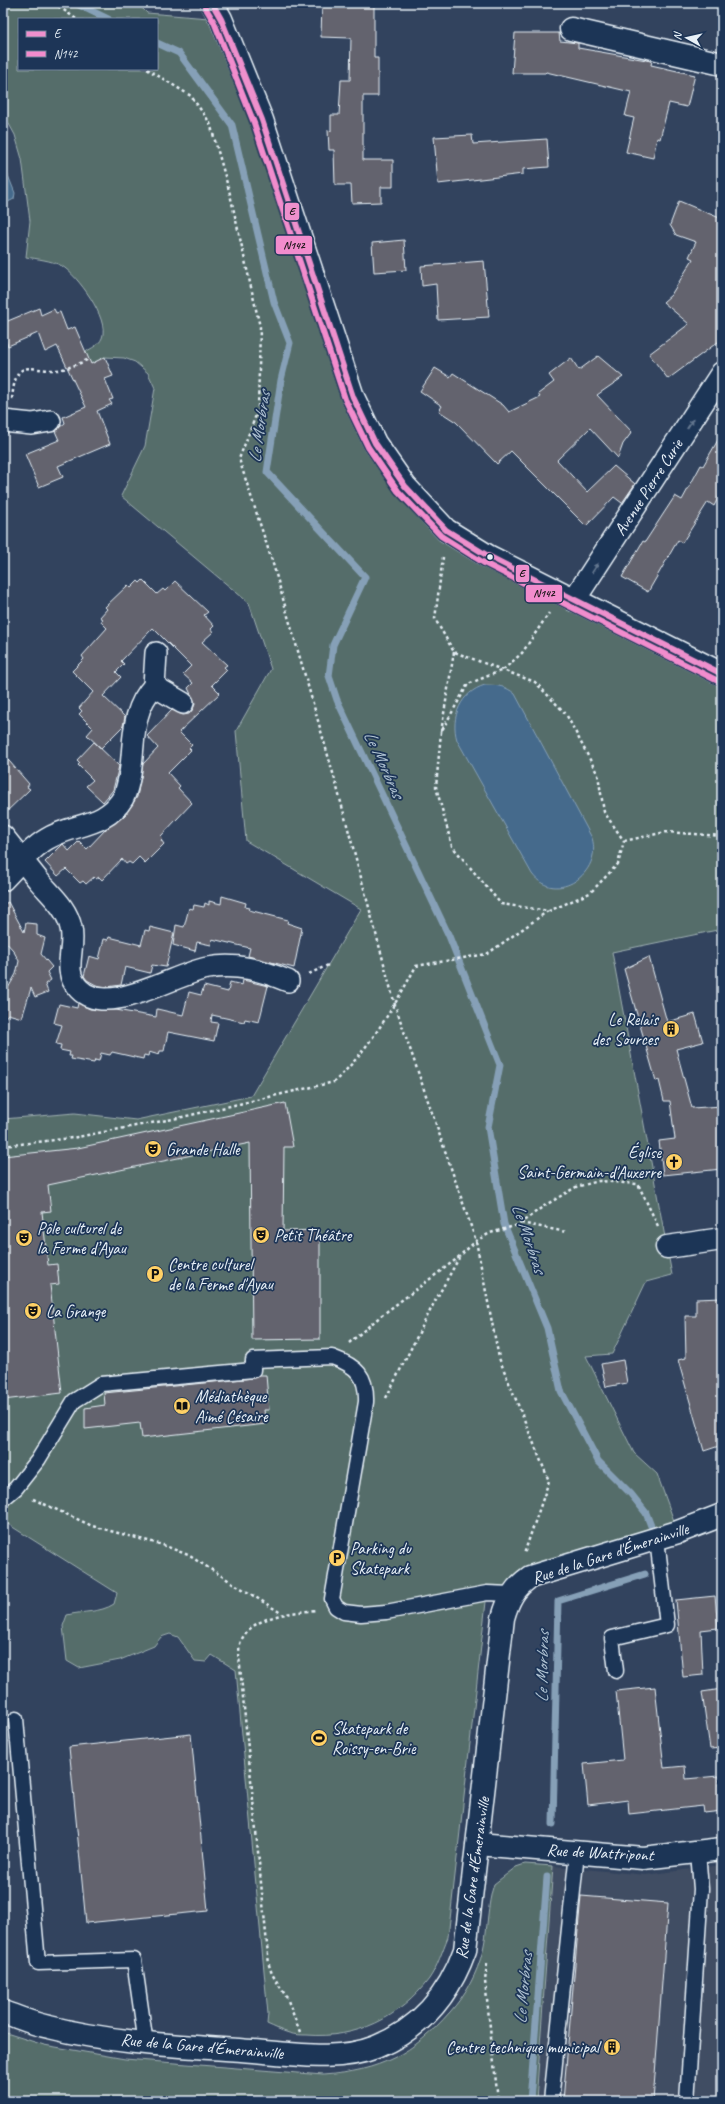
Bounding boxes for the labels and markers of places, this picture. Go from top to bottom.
unlabelled marker [485,552,495,562]
place label: Le Relais des Sources [592,1009,659,1050]
building icon: Le Relais des Sources [661,1019,681,1039]
theatre icon: Grande Halle [143,1139,163,1159]
place label: Grande Halle [166,1139,241,1160]
place label: Église Saint-Germain-d'Auxerre [517,1141,662,1183]
church icon: Église Saint-Germain-d'Auxerre [664,1152,684,1172]
place label: Pôle culturel de la Ferme d’Ayau [37,1218,128,1259]
theatre icon: Petit Théâtre [251,1225,271,1245]
place label: Petit Théâtre [274,1225,353,1246]
theatre icon: Pôle culturel de la Ferme d’Ayau [14,1228,34,1248]
place label: Centre culturel de la Ferme d'Ayau [168,1254,275,1295]
parking icon: Centre culturel de la Ferme d'Ayau [145,1264,165,1284]
theatre icon: La Grange [23,1301,43,1321]
place label: La Grange [46,1301,107,1322]
place label: Médiathèque Aimé Césaire [195,1386,269,1427]
library icon: Médiathèque Aimé Césaire [172,1396,192,1416]
place label: Parking du Skatepark [350,1538,413,1579]
parking icon: Parking du Skatepark [327,1548,347,1568]
place label: Skatepark de Roissy-en-Brie [332,1718,417,1759]
sports icon: Skatepark de Roissy-en-Brie [309,1728,329,1748]
place label: Centre technique municipal [446,2037,602,2058]
building icon: Centre technique municipal [602,2037,622,2057]

